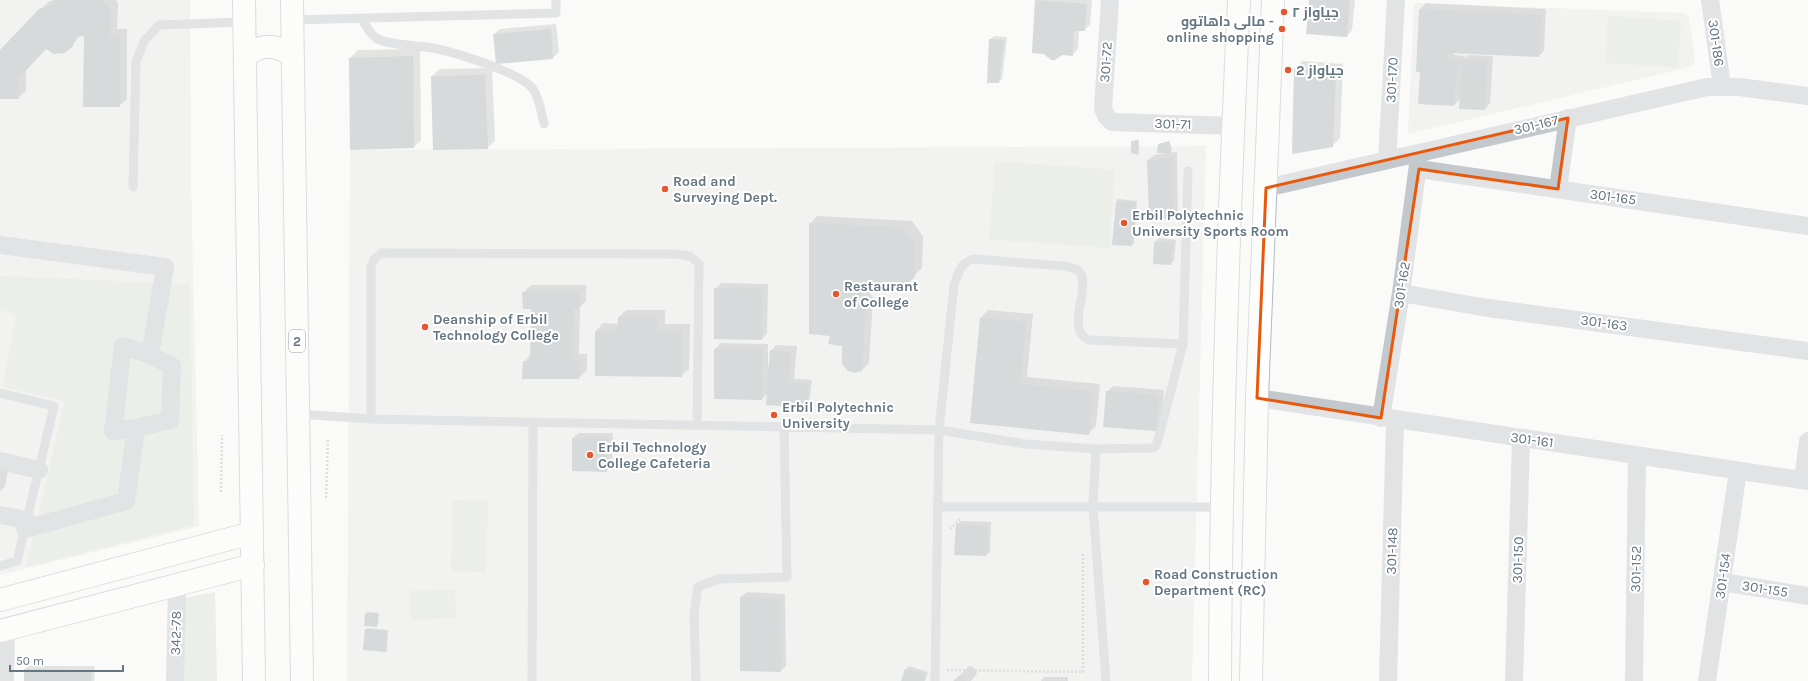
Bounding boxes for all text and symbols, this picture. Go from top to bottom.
place label: جیاواز ٢ [1292,4,1339,21]
marker: جیاواز ٢ [1279,7,1289,17]
place label: مالی داهاتوو - online shopping [1166,13,1274,46]
street label: 301-186 [1704,18,1728,68]
marker: مالی داهاتوو - online shopping [1277,24,1287,34]
street label: 301-72 [1096,41,1116,83]
street label: 301-170 [1382,57,1402,103]
place label: جیاواز 2 [1296,62,1344,79]
marker: جیاواز 2 [1283,65,1293,75]
street label: 301-167 [1512,112,1560,138]
street label: 301-71 [1154,115,1192,133]
place label: Road and Surveying Dept. [673,173,777,206]
marker: Road and Surveying Dept. [660,184,670,194]
street label: 301-165 [1589,185,1637,209]
place label: Erbil Polytechnic University Sports Room [1132,207,1289,240]
marker: Erbil Polytechnic University Sports Room [1119,218,1129,228]
street label: 301-162 [1390,261,1414,309]
place label: Restaurant of College [844,278,919,311]
marker: Restaurant of College [831,289,841,299]
place label: Deanship of Erbil Technology College [433,311,559,344]
street label: 301-163 [1580,311,1628,335]
marker: Deanship of Erbil Technology College [420,322,430,332]
road number: 2 [289,330,305,352]
place label: Erbil Polytechnic University [782,399,894,432]
marker: Erbil Polytechnic University [769,410,779,420]
street label: 301-161 [1509,429,1555,451]
place label: Erbil Technology College Cafeteria [598,439,711,472]
marker: Erbil Technology College Cafeteria [585,450,595,460]
street label: 301-148 [1383,527,1401,575]
street label: 301-150 [1509,536,1527,584]
street label: 301-152 [1627,545,1645,593]
street label: 301-154 [1711,552,1735,600]
place label: Road Construction Department (RC) [1154,566,1278,599]
marker: Road Construction Department (RC) [1141,577,1151,587]
street label: 301-155 [1741,577,1789,601]
street label: 342-78 [167,611,185,655]
scale bar [10,647,123,673]
text: 50 m [16,654,44,668]

